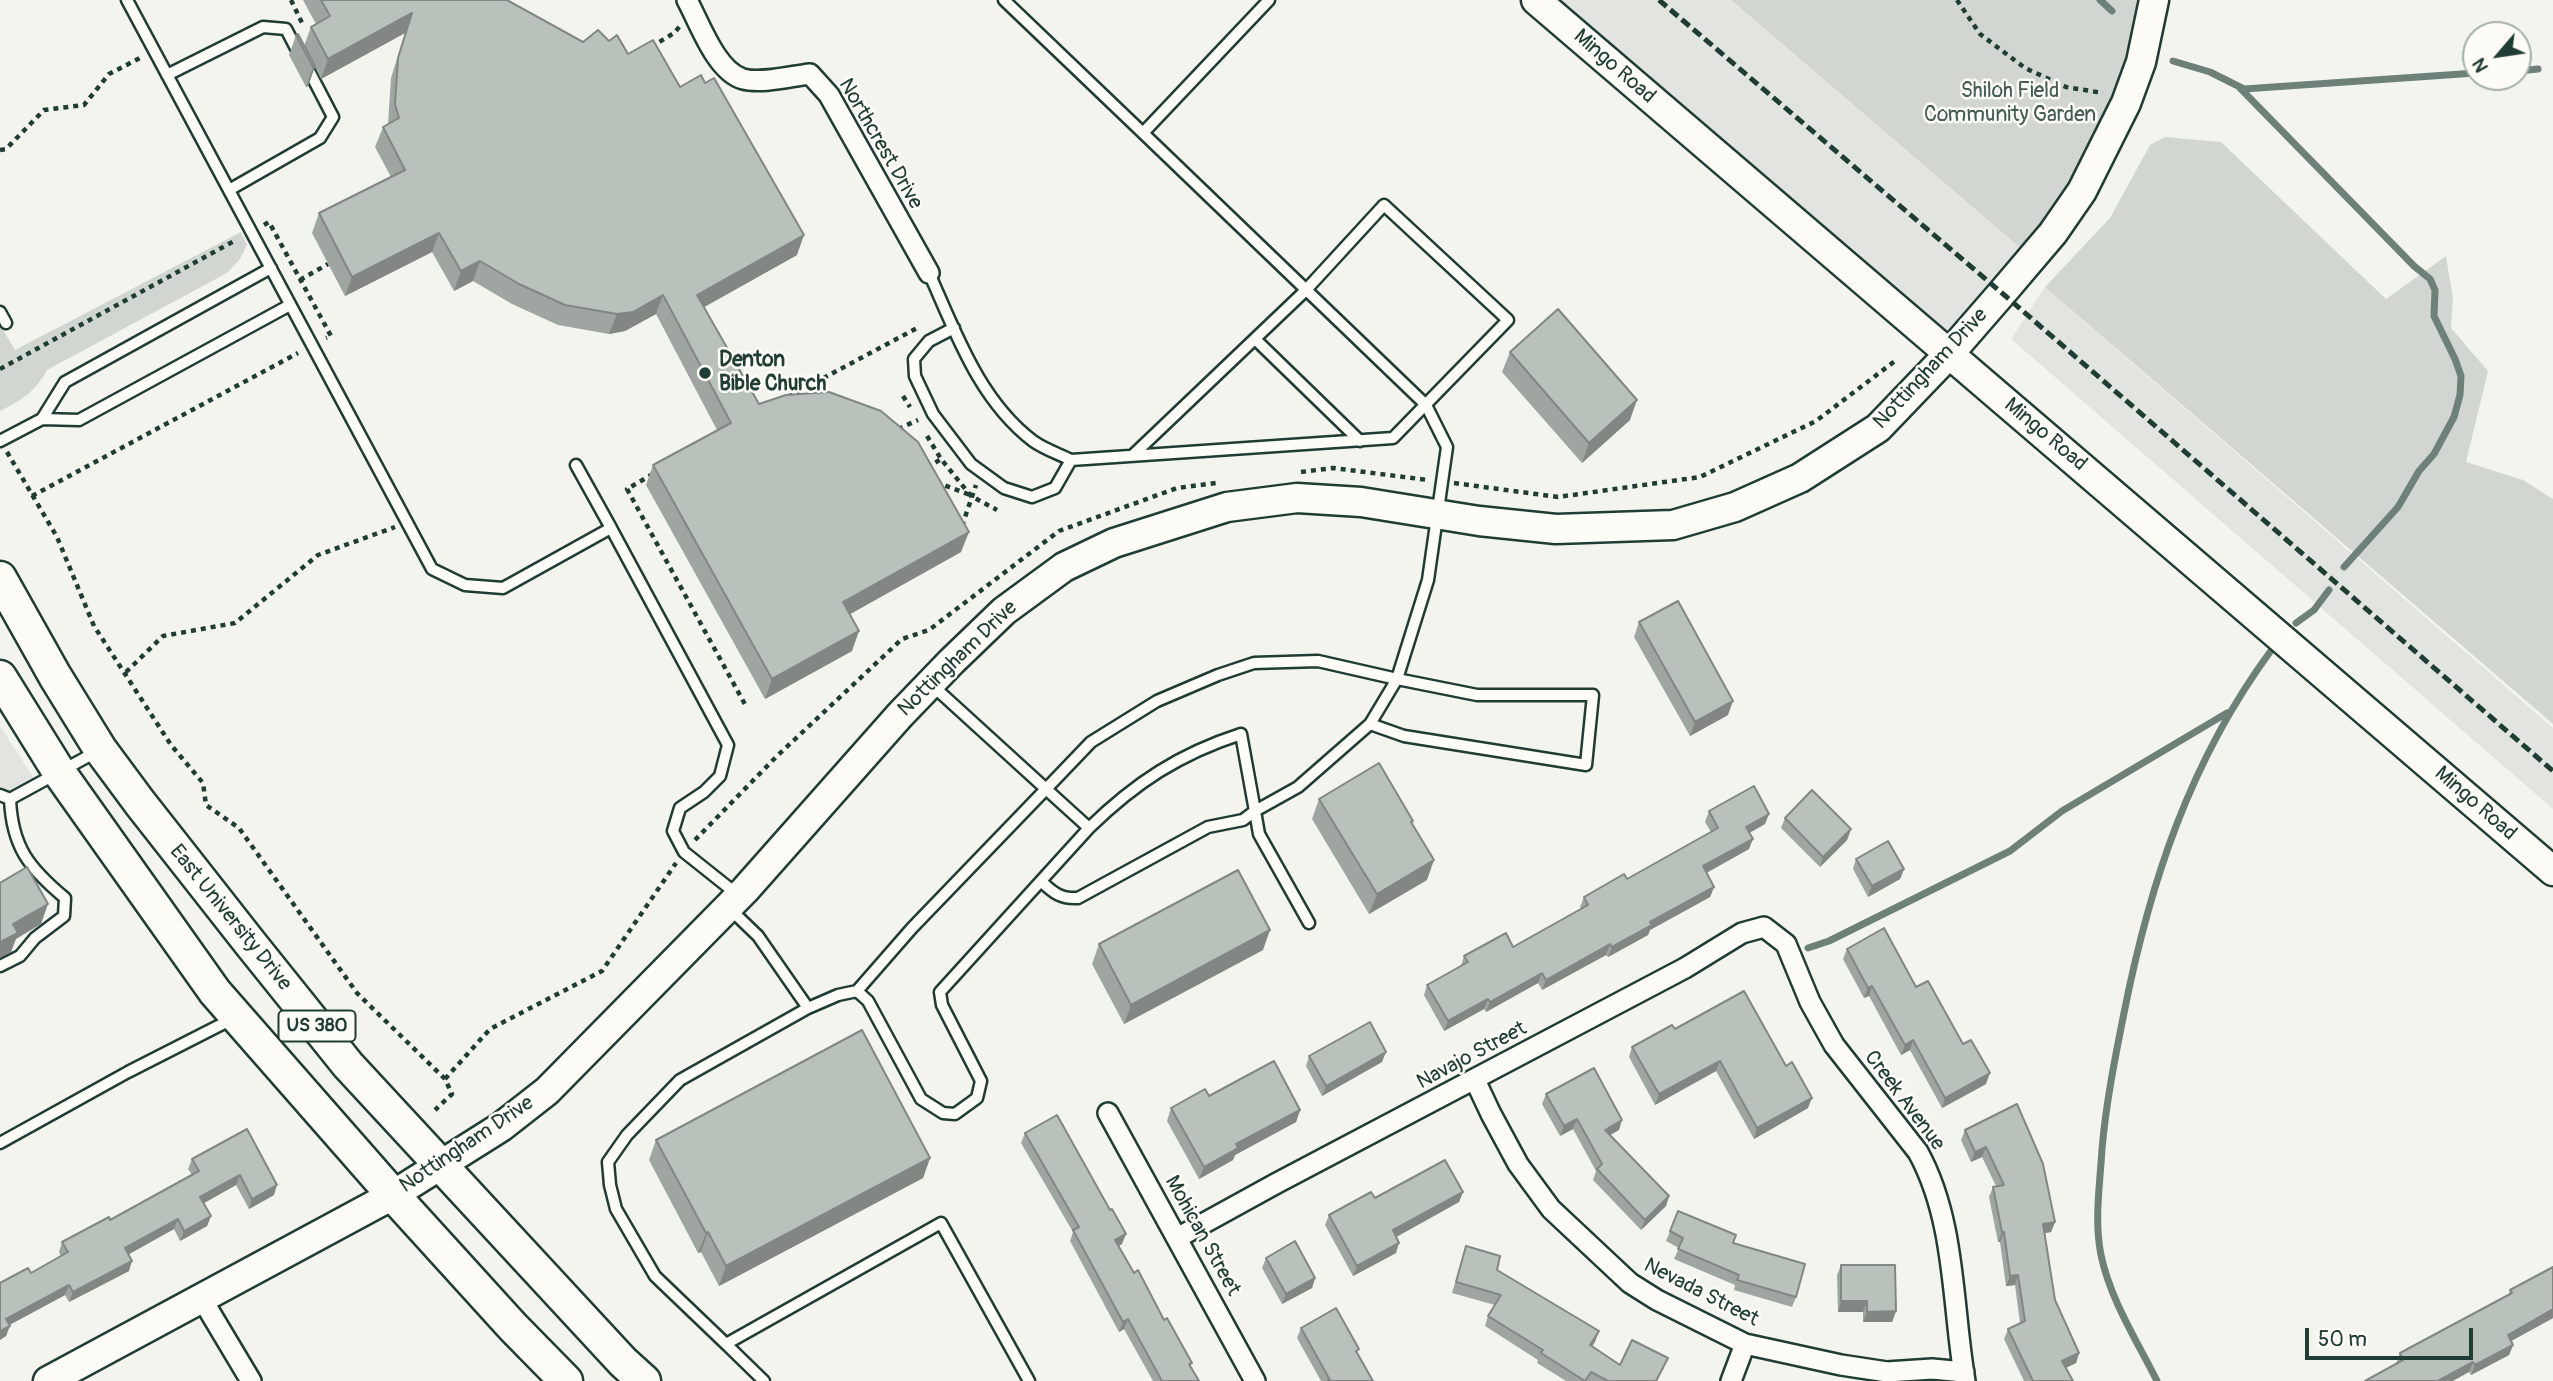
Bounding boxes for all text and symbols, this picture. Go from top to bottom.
north arrow [2462,21,2532,91]
street label: Mingo Road [1568,25,1660,109]
text: N [2467,54,2494,77]
street label: Northcrest Drive [832,74,928,214]
park label: Shiloh Field Community Garden [1924,79,2096,129]
street label: Nottingham Drive [1869,303,1993,435]
place label: Denton Bible Church [719,348,826,398]
marker: Denton Bible Church [697,365,713,381]
street label: Mingo Road [1998,393,2092,477]
street label: Nottingham Drive [893,596,1023,722]
street label: Mingo Road [2429,762,2521,846]
street label: East University Drive [163,840,297,996]
road number: US 380 [278,1010,356,1042]
street label: Navajo Street [1413,1017,1531,1095]
street label: Creek Avenue [1858,1046,1950,1156]
street label: Nottingham Drive [395,1091,539,1199]
street label: Mohican Street [1159,1172,1245,1300]
street label: Nevada Street [1639,1253,1763,1333]
scale bar [2308,1314,2476,1358]
text: 50 m [2318,1326,2367,1353]

